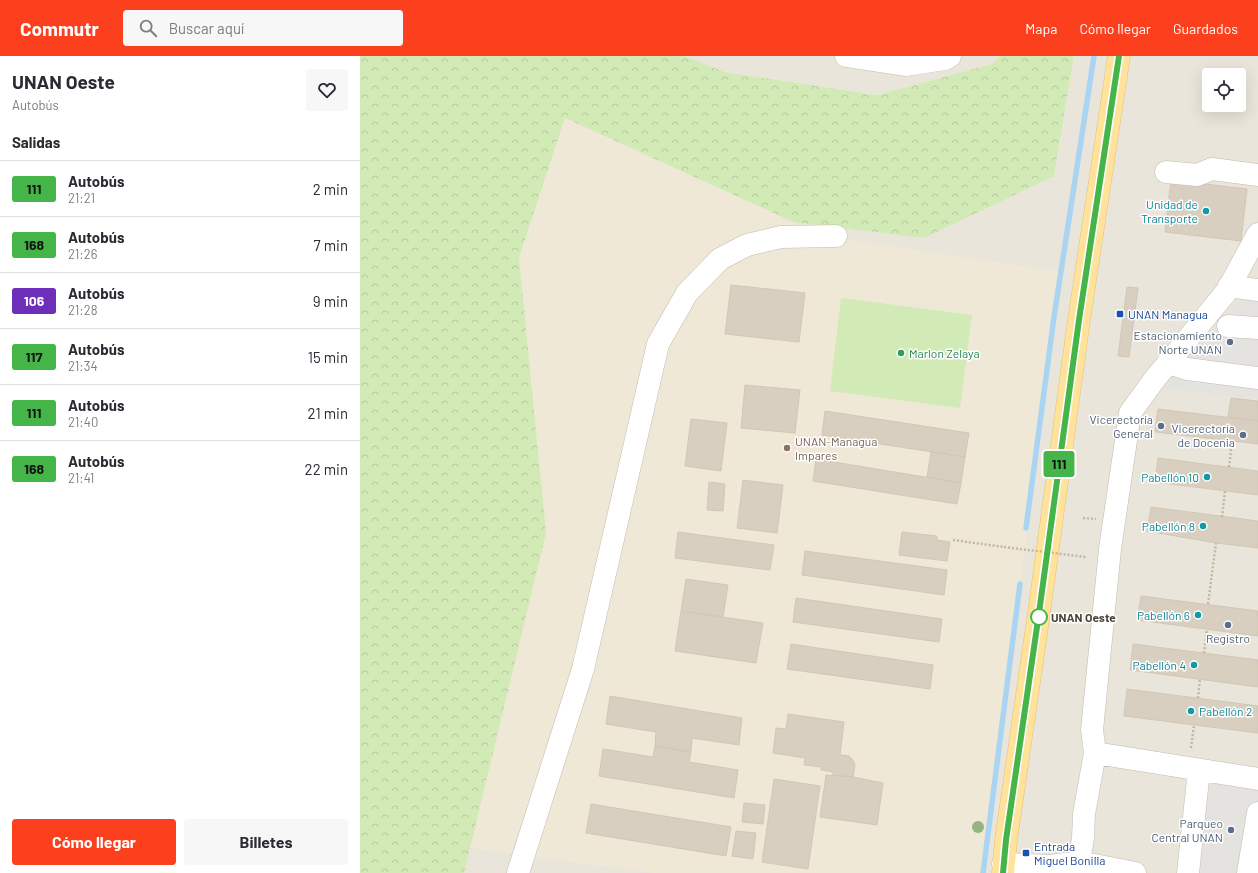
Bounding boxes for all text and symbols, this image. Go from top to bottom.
search box [123,10,403,46]
text: Commutr [20,17,99,40]
icon: search [137,17,159,39]
text: Buscar aquí [169,19,244,37]
text: Mapa [1025,20,1057,37]
text: Cómo llegar [1079,20,1151,37]
text: Guardados [1173,20,1238,37]
map controls [1202,68,1246,112]
button: locate [1202,68,1246,112]
button: heart [306,69,348,111]
text: UNAN Oeste [12,70,115,93]
text: Autobús [12,97,59,113]
text: Salidas [12,133,60,151]
text: Autobús [68,172,124,190]
text: 111 [26,180,42,197]
text: 2 min [313,180,348,198]
text: 21:21 [68,190,95,206]
place label: Unidad de Transporte [1141,197,1198,225]
marker: Unidad de Transporte [1201,206,1211,216]
text: Autobús [68,228,124,246]
text: 168 [24,236,44,253]
text: 7 min [314,236,348,254]
text: 21:26 [68,246,97,262]
text: Autobús [68,284,124,302]
text: 106 [24,292,44,309]
text: 9 min [313,292,348,310]
text: 21:28 [68,302,97,318]
place label: UNAN Managua [1128,307,1208,321]
marker: UNAN Managua [1115,309,1125,319]
place label: Estacionamiento Norte UNAN [1133,328,1222,356]
marker: Estacionamiento Norte UNAN [1225,337,1235,347]
text: Autobús [68,340,124,358]
place label: Marlon Zelaya [909,346,980,360]
text: 117 [26,348,42,365]
text: 15 min [308,348,348,366]
marker: Marlon Zelaya [896,348,906,358]
text: 21:34 [68,358,98,374]
text: Autobús [68,396,124,414]
text: 111 [26,404,42,421]
text: 21 min [308,404,348,422]
place label: Vicerectoría General [1090,412,1153,440]
text: 21:40 [68,414,98,430]
marker: Vicerectoría General [1156,421,1166,431]
place label: Vicerectoría de Docenia [1172,421,1235,449]
marker: Vicerectoría de Docenia [1238,430,1248,440]
place label: UNAN-Managua Impares [795,434,877,462]
marker: UNAN-Managua Impares [782,443,792,453]
line badge: 111 [1036,451,1082,477]
text: Autobús [68,452,124,470]
text: 111 [1051,455,1067,472]
text: 168 [24,460,44,477]
text: 22 min [305,460,348,478]
text: 21:41 [68,470,94,486]
place label: Pabellón 10 [1141,470,1199,484]
marker: Pabellón 10 [1202,472,1212,482]
place label: Pabellón 8 [1142,519,1195,533]
marker: Pabellón 8 [1198,521,1208,531]
marker: UNAN Oeste [1030,608,1048,626]
place label: Pabellón 6 [1137,608,1190,622]
place label: UNAN Oeste [1051,610,1116,624]
marker: Pabellón 6 [1193,610,1203,620]
marker: Registro [1223,620,1233,630]
place label: Registro [1206,631,1250,645]
place label: Pabellón 4 [1133,658,1186,672]
marker: Pabellón 4 [1189,660,1199,670]
place label: Pabellón 2 [1199,704,1252,718]
marker: Pabellón 2 [1186,706,1196,716]
place label: Parqueo Central UNAN [1152,816,1223,844]
button: Cómo llegar [12,819,176,865]
button: Billetes [184,819,348,865]
marker: Parqueo Central UNAN [1226,825,1236,835]
place label: Entrada Miguel Bonilla [1034,839,1105,867]
marker: Entrada Miguel Bonilla [1021,848,1031,858]

